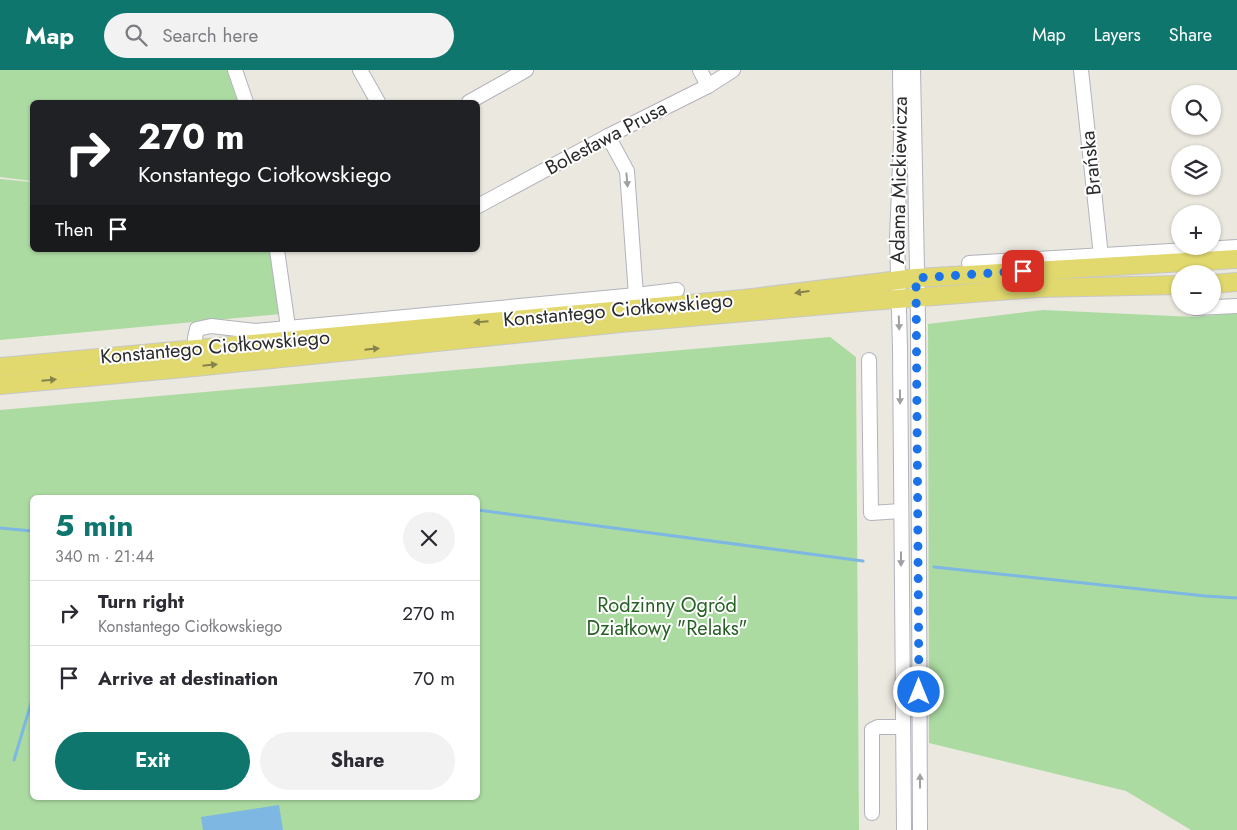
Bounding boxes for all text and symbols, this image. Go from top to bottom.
search box [104,13,454,58]
text: Map [25,18,74,53]
icon: search [122,21,150,49]
text: Search here [162,22,258,49]
text: Map [1032,22,1066,48]
text: Layers [1094,22,1141,48]
text: Share [1169,22,1212,48]
map controls [1171,85,1221,315]
button: search [1171,85,1221,135]
street label: Bolesława Prusa [540,94,672,182]
street label: Adama Mickiewicza [883,96,915,264]
text: 270 m [138,112,244,162]
icon: right [55,120,120,185]
street label: Brańska [1073,129,1109,197]
button: layers [1171,145,1221,195]
text: Konstantego Ciołkowskiego [138,158,391,190]
one-way arrow [624,172,632,188]
button: + [1171,205,1221,255]
icon: arrive [104,215,132,243]
text: Then [55,216,94,243]
pin [1002,250,1044,292]
icon: arrive [1009,257,1037,285]
button: − [1171,265,1221,315]
street label: Konstantego Ciołkowskiego [502,286,734,334]
one-way arrow [793,288,809,296]
one-way arrow [895,315,903,331]
one-way arrow [473,318,489,326]
street label: Konstantego Ciołkowskiego [99,323,331,371]
one-way arrow [364,344,380,352]
one-way arrow [203,361,219,369]
one-way arrow [41,376,57,384]
one-way arrow [896,389,904,405]
text: 5 min [55,504,133,547]
button: close [403,512,455,564]
text: 340 m · 21:44 [55,545,154,568]
one-way arrow [898,551,906,567]
text: Turn right [98,588,184,615]
park label: Rodzinny Ogród Działkowy "Relaks" [587,591,747,643]
icon: right [55,599,83,627]
text: 270 m [402,600,455,627]
text: Konstantego Ciołkowskiego [98,615,282,638]
icon: arrive [55,664,83,692]
text: Arrive at destination [98,665,278,692]
text: 70 m [413,665,455,692]
position arrow [892,665,944,717]
button: Exit [55,732,250,790]
button: Share [260,732,455,790]
one-way arrow [916,773,924,789]

